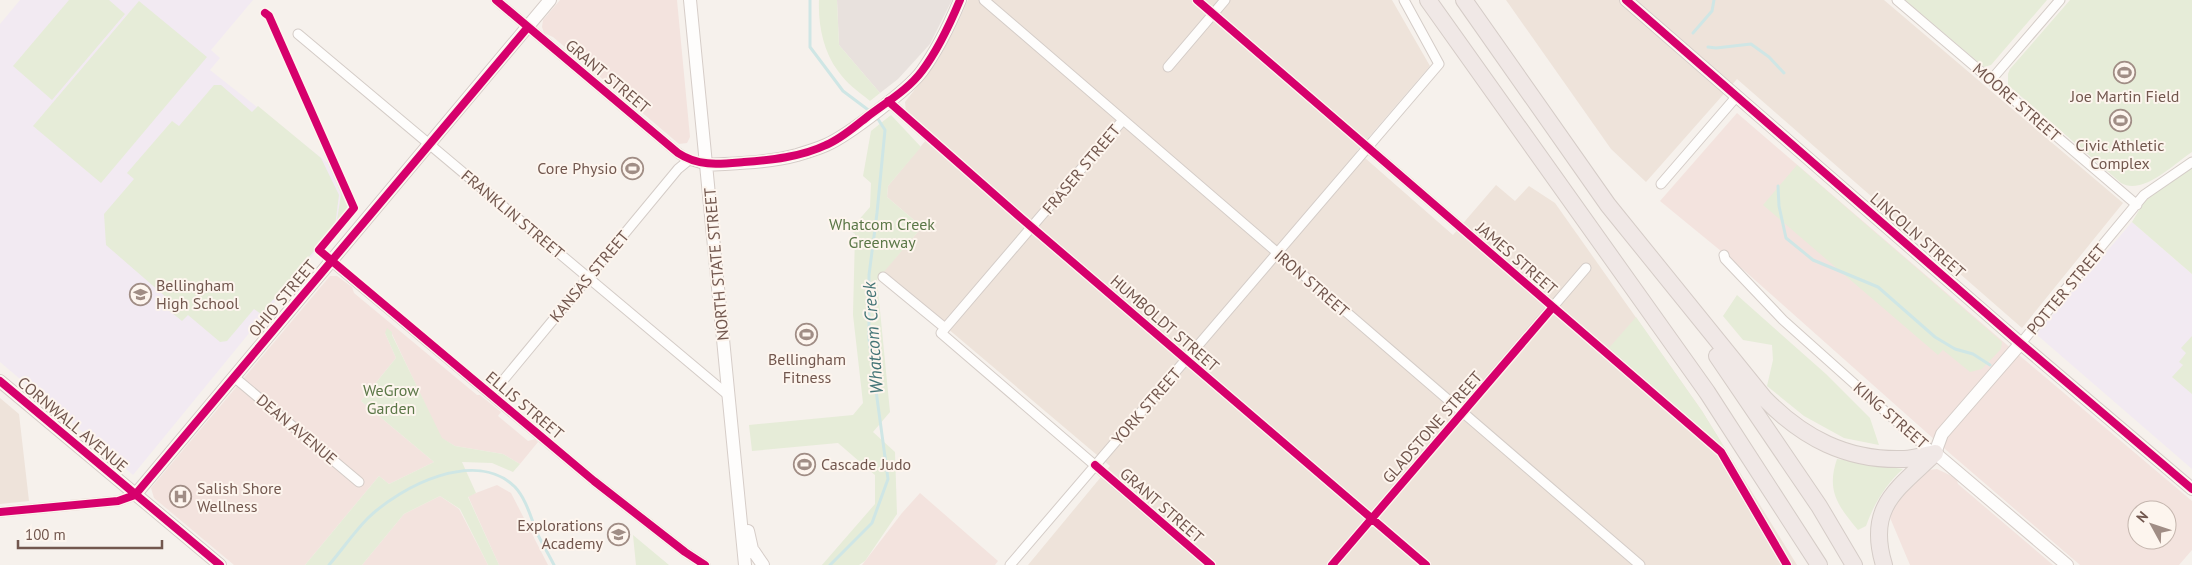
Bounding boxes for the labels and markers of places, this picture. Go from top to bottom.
sports icon: Joe Martin Field [2113,60,2137,84]
place label: Joe Martin Field [2070,86,2179,106]
sports icon: Civic Athletic Complex [2108,109,2132,133]
place label: Civic Athletic Complex [2075,135,2165,173]
sports icon: Core Physio [621,156,645,180]
place label: Core Physio [537,158,617,178]
place label: Bellingham High School [156,275,239,313]
school or university icon: Bellingham High School [128,282,152,306]
sports icon: Bellingham Fitness [795,323,819,347]
place label: Bellingham Fitness [768,349,846,387]
sports icon: Cascade Judo [793,452,817,476]
place label: Cascade Judo [821,454,911,474]
place label: Salish Shore Wellness [197,478,282,516]
hospital icon: Salish Shore Wellness [169,485,193,509]
place label: Explorations Academy [517,515,604,553]
school or university icon: Explorations Academy [607,522,631,546]

